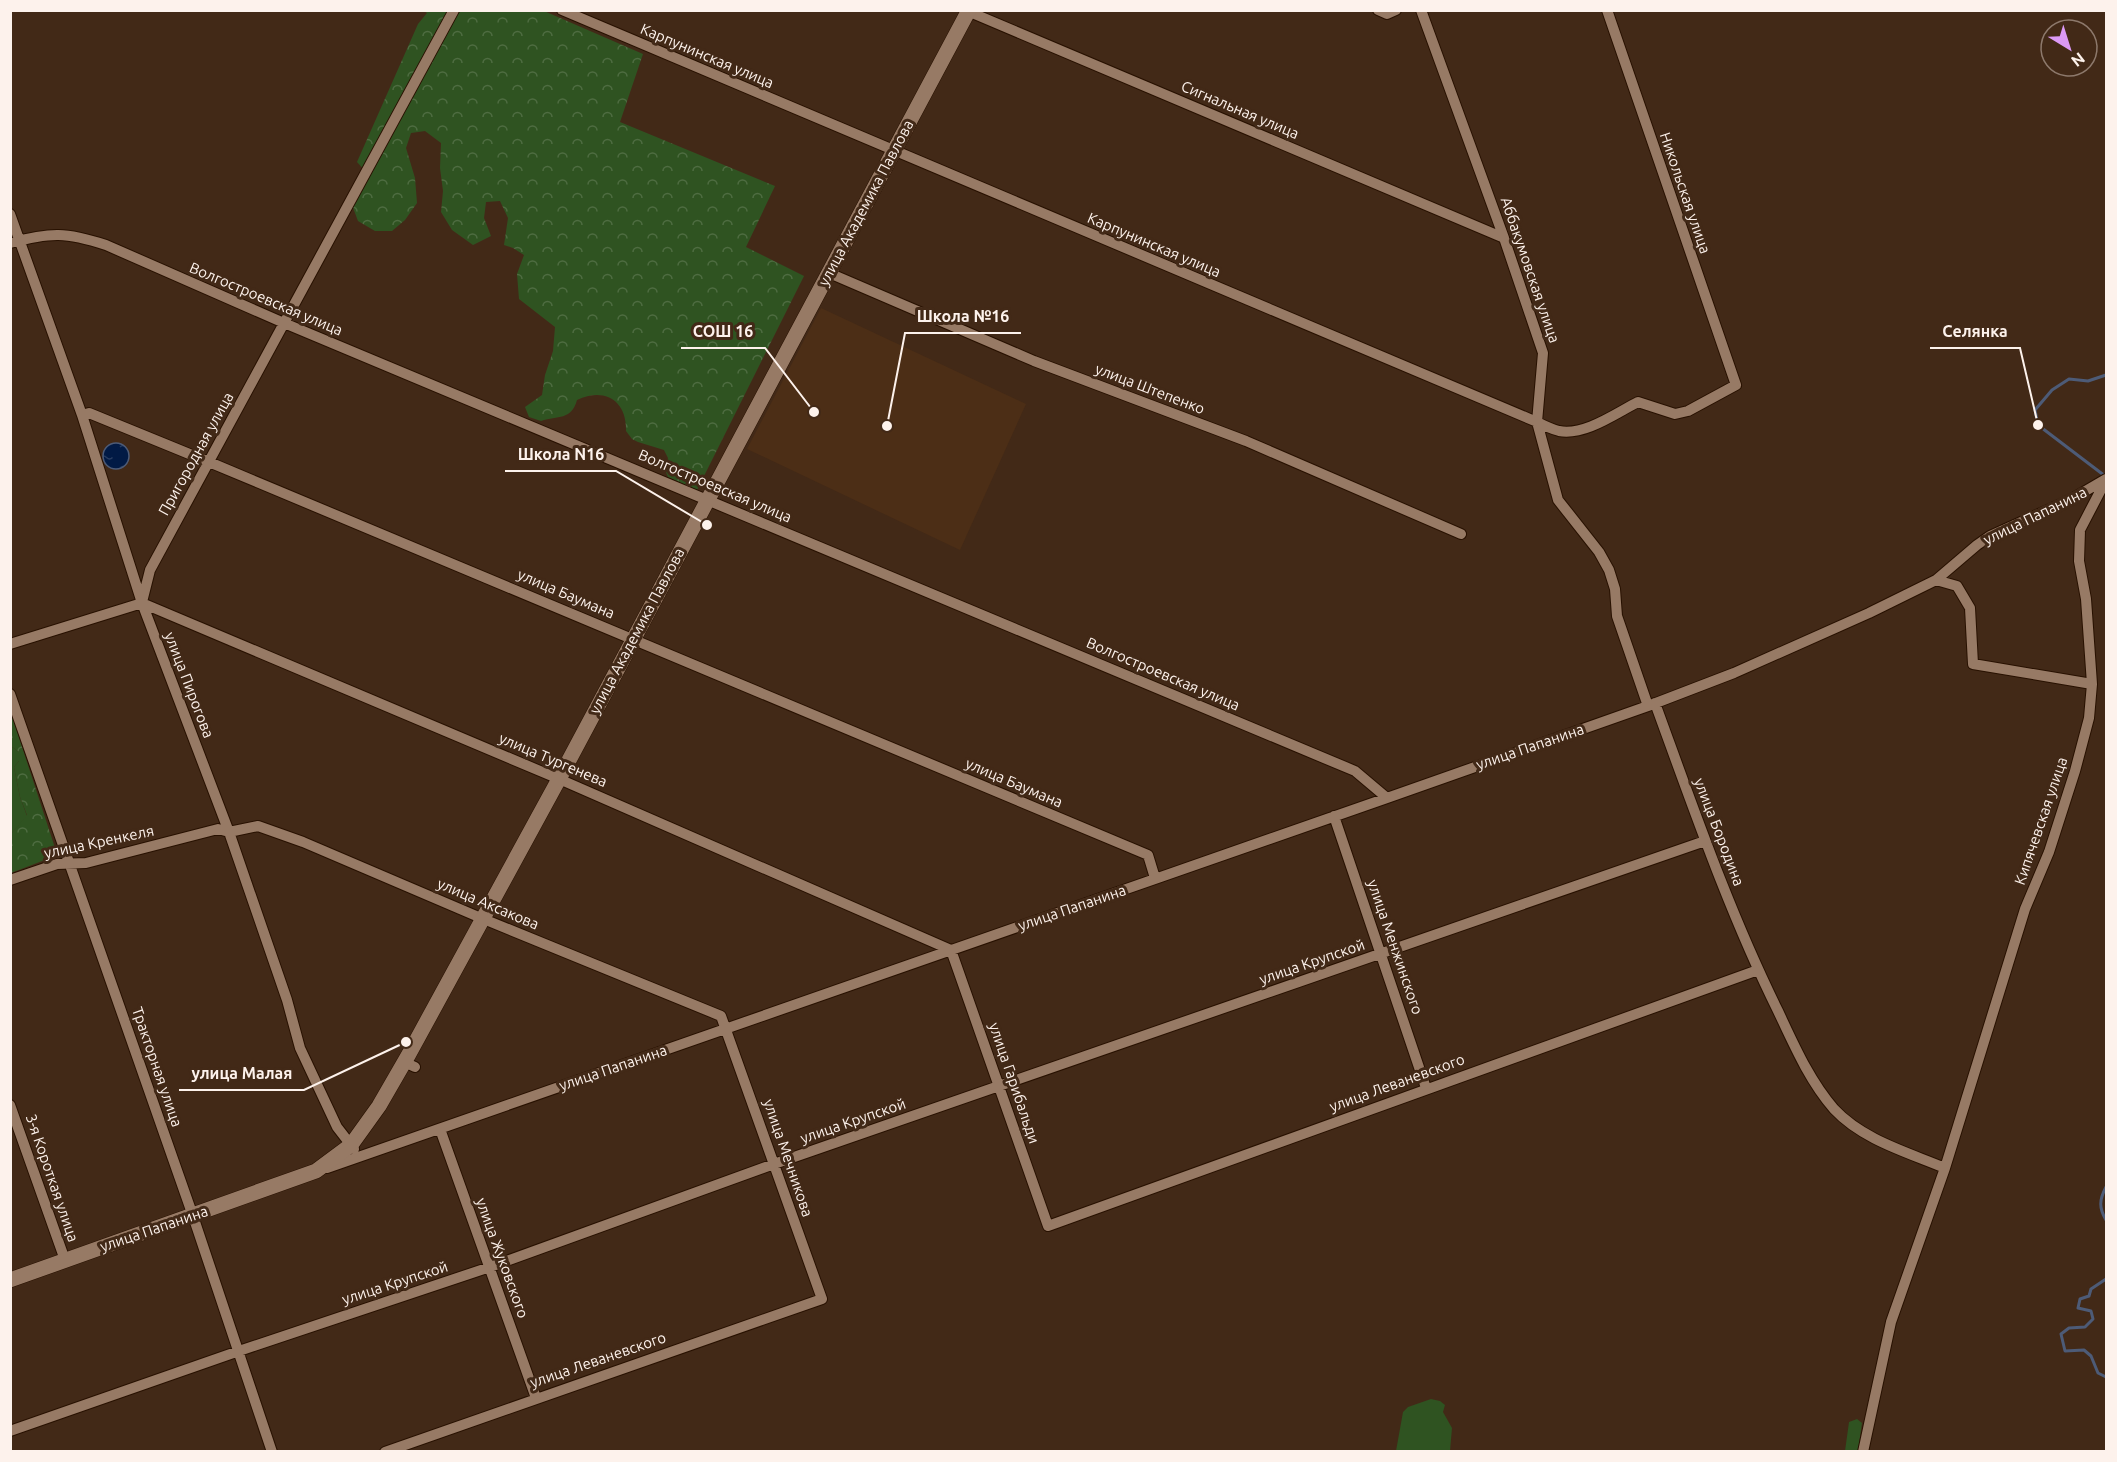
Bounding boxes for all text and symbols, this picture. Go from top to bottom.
north arrow [2039,18,2099,78]
street label: Карпунинская улица [638,20,776,91]
text: N [2068,49,2088,71]
street label: Сигнальная улица [1179,77,1302,142]
street label: улица Академика Павлова [815,117,917,289]
street label: Никольская улица [1657,130,1714,256]
street label: Аббакумовская улица [1498,195,1563,345]
street label: Карпунинская улица [1085,209,1223,280]
street label: Волгостроевская улица [187,259,345,339]
callout: Школа №16 [905,299,1021,333]
text: Школа №16 [917,307,1009,325]
callout: СОШ 16 [681,314,765,348]
callout: Селянка [1930,314,2020,348]
text: СОШ 16 [693,322,753,340]
text: Селянка [1942,322,2008,340]
street label: улица Штепенко [1093,360,1207,417]
street label: Пригородная улица [155,389,236,518]
callout: Школа N16 [505,437,616,471]
text: Школа N16 [518,445,604,463]
street label: Волгостроевская улица [636,446,794,526]
street label: улица Папанина [1980,483,2089,548]
street label: улица Академика Павлова [586,545,688,717]
street label: улица Баумана [515,565,617,622]
street label: улица Пирогова [161,629,217,740]
street label: Волгостроевская улица [1084,634,1242,714]
street label: улица Папанина [1474,720,1586,773]
street label: улица Тургенева [496,729,610,790]
street label: улица Баумана [963,754,1065,811]
street label: Кипячевская улица [2011,755,2070,887]
street label: улица Бородина [1691,775,1748,888]
street label: улица Кренкеля [42,822,155,861]
street label: улица Аксакова [435,874,542,933]
street label: улица Менжинского [1364,877,1427,1016]
street label: улица Папанина [1016,881,1128,934]
street label: улица Крупской [1257,936,1367,988]
street label: Тракторная улица [129,1005,186,1129]
street label: улица Гарибальди [986,1020,1043,1146]
street label: улица Папанина [557,1041,669,1094]
street label: улица Леваневского [1327,1050,1467,1115]
callout: улица Малая [179,1056,304,1090]
text: улица Малая [192,1064,292,1082]
street label: улица Крупской [798,1095,908,1147]
street label: улица Мечникова [760,1097,817,1219]
street label: 3-я Короткая улица [23,1112,82,1244]
street label: улица Жуковского [473,1195,532,1320]
street label: улица Папанина [98,1202,210,1255]
street label: улица Крупской [340,1257,450,1308]
street label: улица Леваневского [528,1328,668,1391]

